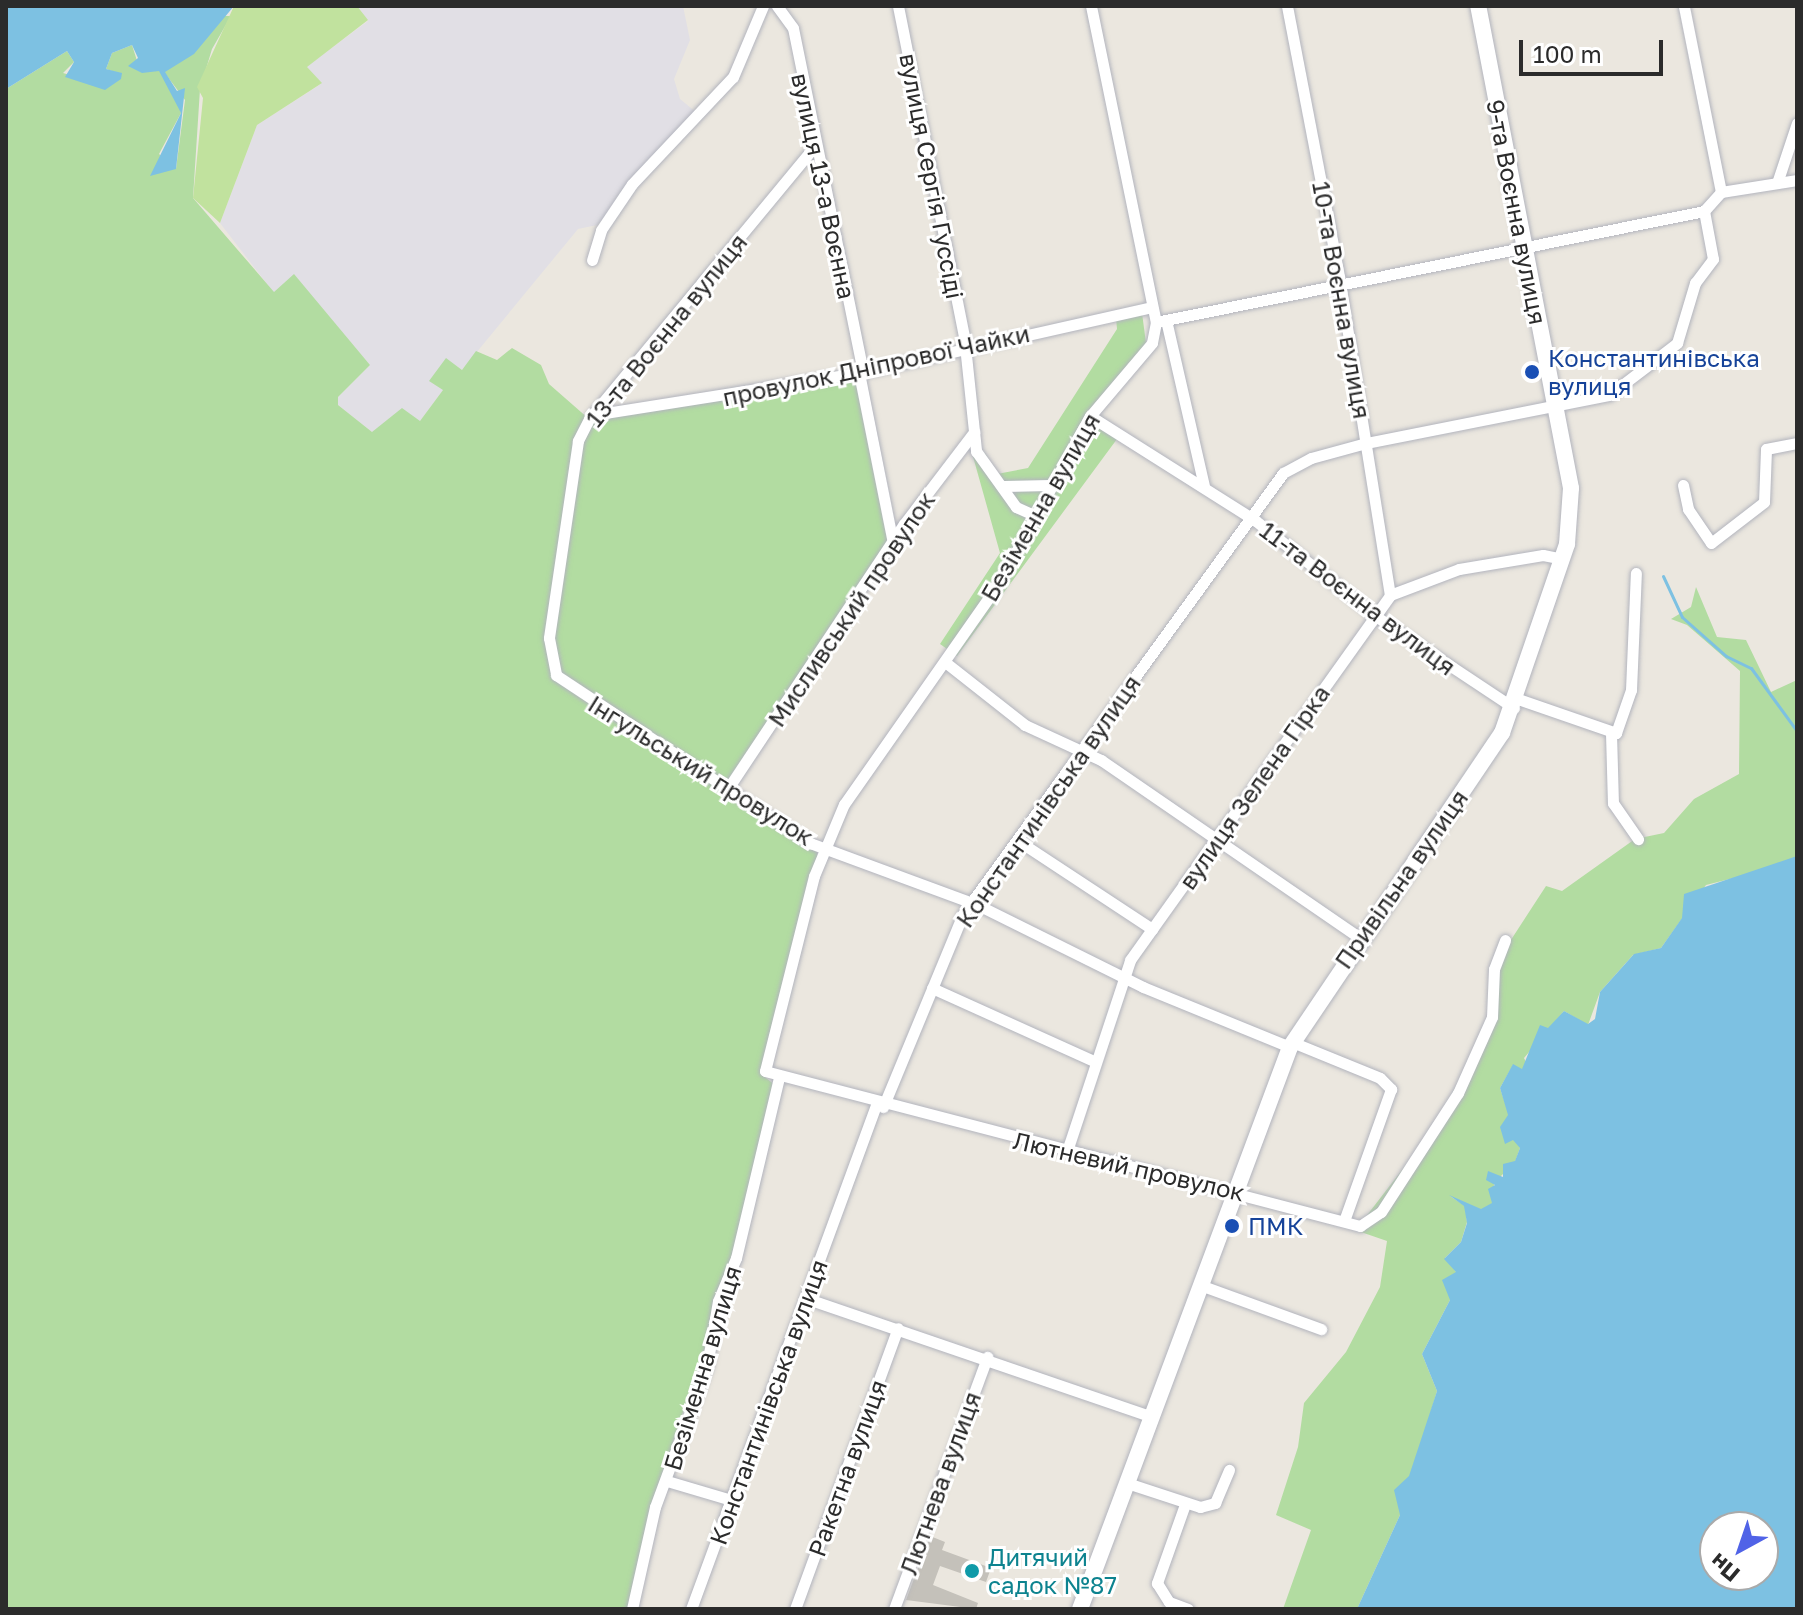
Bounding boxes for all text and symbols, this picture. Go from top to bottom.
scale bar [1523,24,1667,74]
text: 100 m [1533,39,1602,68]
street label: вулиця Сергія Гуссіді [894,51,970,301]
street label: вулиця 13-а Воєнна [786,70,862,302]
street label: 9-та Воєнна вулиця [1481,97,1553,327]
street label: 10-та Воєнна вулиця [1307,179,1377,421]
street label: 13-та Воєнна вулиця [579,228,753,432]
street label: провулок Дніпрової Чайки [720,318,1032,412]
place label: Константинівська вулиця [1548,344,1760,400]
marker: Константинівська вулиця [1523,363,1541,381]
street label: Безіменна вулиця [974,408,1106,606]
street label: Мисливський провулок [762,486,940,732]
street label: 11-та Воєнна вулиця [1255,515,1461,681]
street label: Константинівська вулиця [950,669,1146,933]
street label: вулиця Зелена Гірка [1173,679,1335,895]
street label: Інгульський провулок [583,689,819,851]
street label: Привільна вулиця [1328,784,1474,974]
street label: Лютневий провулок [1011,1125,1247,1207]
place label: ПМК [1248,1212,1303,1240]
marker: ПМК [1223,1217,1241,1235]
street label: Константинівська вулиця [703,1256,833,1548]
street label: Безіменна вулиця [657,1262,747,1474]
street label: Ракетна вулиця [802,1376,892,1560]
street label: Лютнева вулиця [894,1388,986,1578]
north arrow [1699,1511,1779,1591]
place label: Дитячий садок №87 [988,1543,1117,1599]
text: Пн [1704,1548,1745,1588]
marker: Дитячий садок №87 [963,1562,981,1580]

